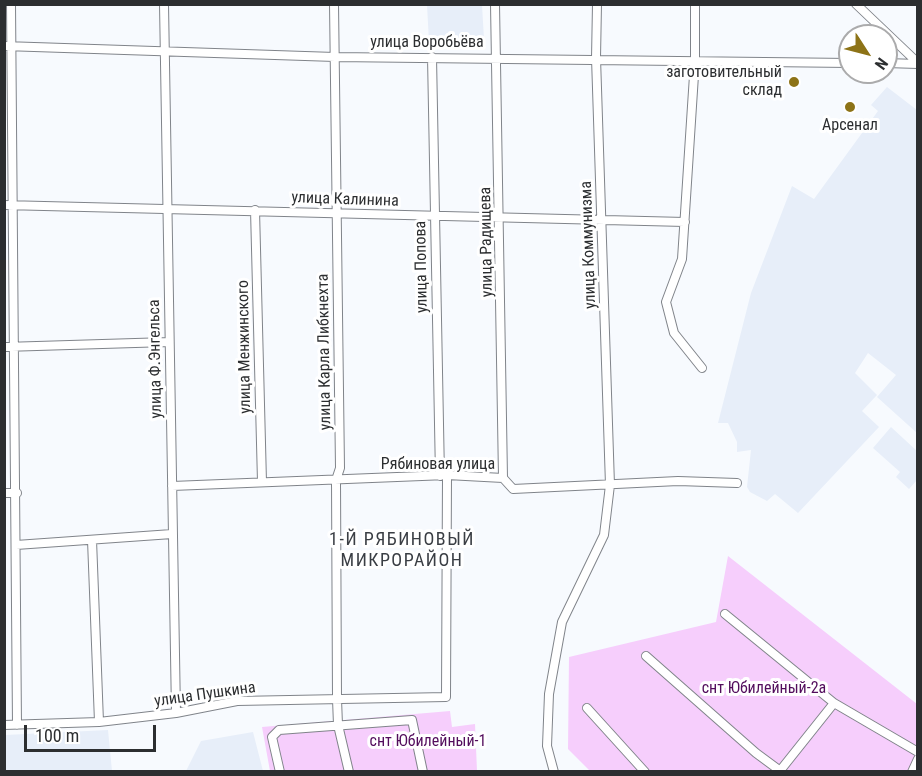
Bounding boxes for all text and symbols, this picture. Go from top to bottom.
north arrow [838,24,898,84]
street label: улица Воробьёва [370,33,484,53]
text: N [871,54,892,73]
place label: заготовительный склад [666,63,782,101]
marker: заготовительный склад [787,75,801,89]
marker: Арсенал [843,100,857,114]
place label: Арсенал [822,116,878,136]
street label: улица Коммунизма [577,181,601,309]
street label: улица Радищева [476,187,498,297]
street label: улица Калинина [291,189,399,211]
street label: улица Попова [412,221,432,313]
street label: улица Карла Либкнехта [314,274,336,430]
street label: улица Менжинского [234,280,256,414]
street label: улица Ф.Энгельса [145,299,167,419]
street label: Рябиновая улица [381,455,495,475]
district label: 1-Й РЯБИНОВЫЙ МИКРОРАЙОН [329,529,475,572]
street label: улица Пушкина [153,678,257,712]
park label: снт Юбилейный-2а [702,679,826,699]
scale bar [27,713,159,751]
text: 100 m [35,725,79,746]
park label: снт Юбилейный-1 [370,732,486,752]

